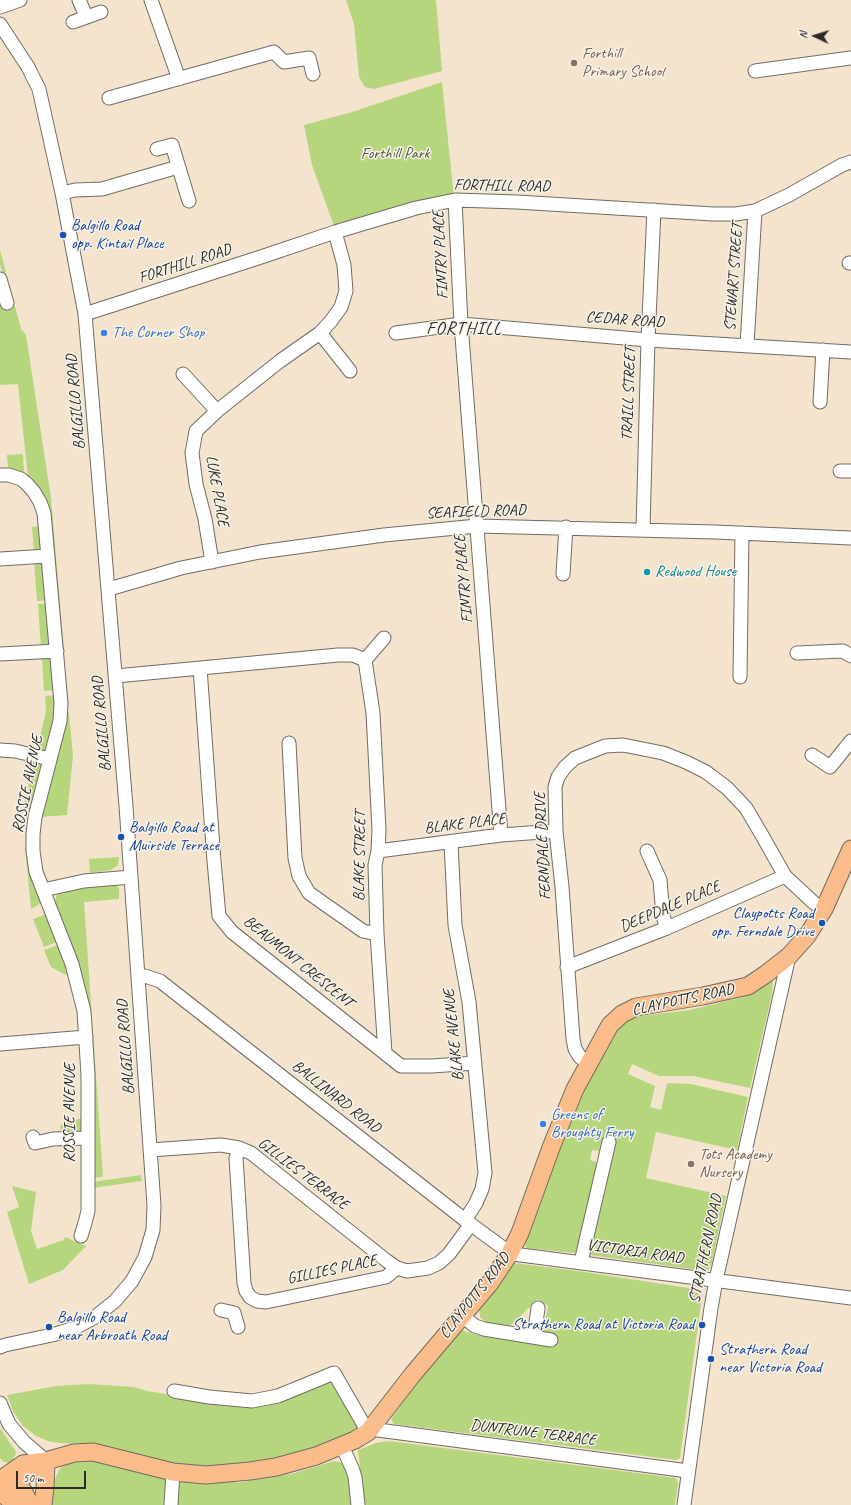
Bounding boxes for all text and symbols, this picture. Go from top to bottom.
north arrow [795,16,835,56]
text: N [796,31,810,39]
place label: Forthill Primary School [582,44,664,82]
marker: Forthill Primary School [569,58,579,68]
park label: Forthill Park [361,144,429,164]
street label: FORTHILL ROAD [454,176,550,196]
street label: FINTRY PLACE [429,210,453,300]
place label: Balgillo Road opp. Kintail Place [71,216,163,254]
street label: STEWART STREET [721,222,747,332]
marker: Balgillo Road opp. Kintail Place [58,230,68,240]
street label: FORTHILL ROAD [136,240,234,288]
street label: CEDAR ROAD [585,308,665,332]
district label: FORTHILL [427,318,501,340]
place label: The Corner Shop [112,323,204,343]
marker: The Corner Shop [99,328,109,338]
street label: TRAILL STREET [618,347,640,441]
street label: BALGILLO ROAD [62,354,90,450]
street label: LUKE PLACE [201,454,233,528]
street label: SEAFIELD ROAD [426,501,526,523]
street label: FINTRY PLACE [451,534,477,624]
place label: Redwood House [655,562,736,582]
marker: Redwood House [642,567,652,577]
street label: BALGILLO ROAD [88,676,116,772]
street label: ROSSIE AVENUE [8,734,48,834]
street label: FERNDALE DRIVE [531,791,555,901]
street label: BLAKE PLACE [423,810,507,838]
street label: BLAKE STREET [350,811,370,901]
place label: Balgillo Road at Muirside Terrace [129,818,219,856]
marker: Balgillo Road at Muirside Terrace [116,832,126,842]
street label: DEEPDALE PLACE [617,877,723,937]
place label: Claypotts Road opp. Ferndale Drive [711,904,814,942]
street label: BEAUMONT CRESCENT [239,912,357,1012]
marker: Claypotts Road opp. Ferndale Drive [817,918,827,928]
street label: CLAYPOTTS ROAD [630,980,736,1020]
street label: BLAKE AVENUE [440,988,468,1082]
street label: BALGILLO ROAD [113,999,139,1095]
street label: BALLINARD ROAD [288,1056,384,1138]
street label: ROSSIE AVENUE [60,1064,80,1162]
place label: Greens of Broughty Ferry [551,1105,633,1143]
marker: Greens of Broughty Ferry [538,1119,548,1129]
street label: GILLIES TERRACE [254,1134,352,1214]
place label: Tots Academy Nursery [699,1145,772,1183]
marker: Tots Academy Nursery [686,1159,696,1169]
street label: STRATHERN ROAD [685,1193,727,1305]
street label: VICTORIA ROAD [585,1236,685,1268]
street label: CLAYPOTTS ROAD [435,1249,515,1343]
street label: GILLIES PLACE [285,1251,379,1289]
place label: Balgillo Road near Arbroath Road [57,1308,167,1346]
place label: Strathern Road at Victoria Road [512,1315,694,1335]
marker: Strathern Road at Victoria Road [697,1320,707,1330]
marker: Balgillo Road near Arbroath Road [44,1322,54,1332]
place label: Strathern Road near Victoria Road [719,1340,821,1378]
marker: Strathern Road near Victoria Road [706,1354,716,1364]
street label: DUNTRUNE TERRACE [469,1416,597,1450]
scale bar [18,1463,88,1489]
text: 50 m [23,1470,43,1486]

